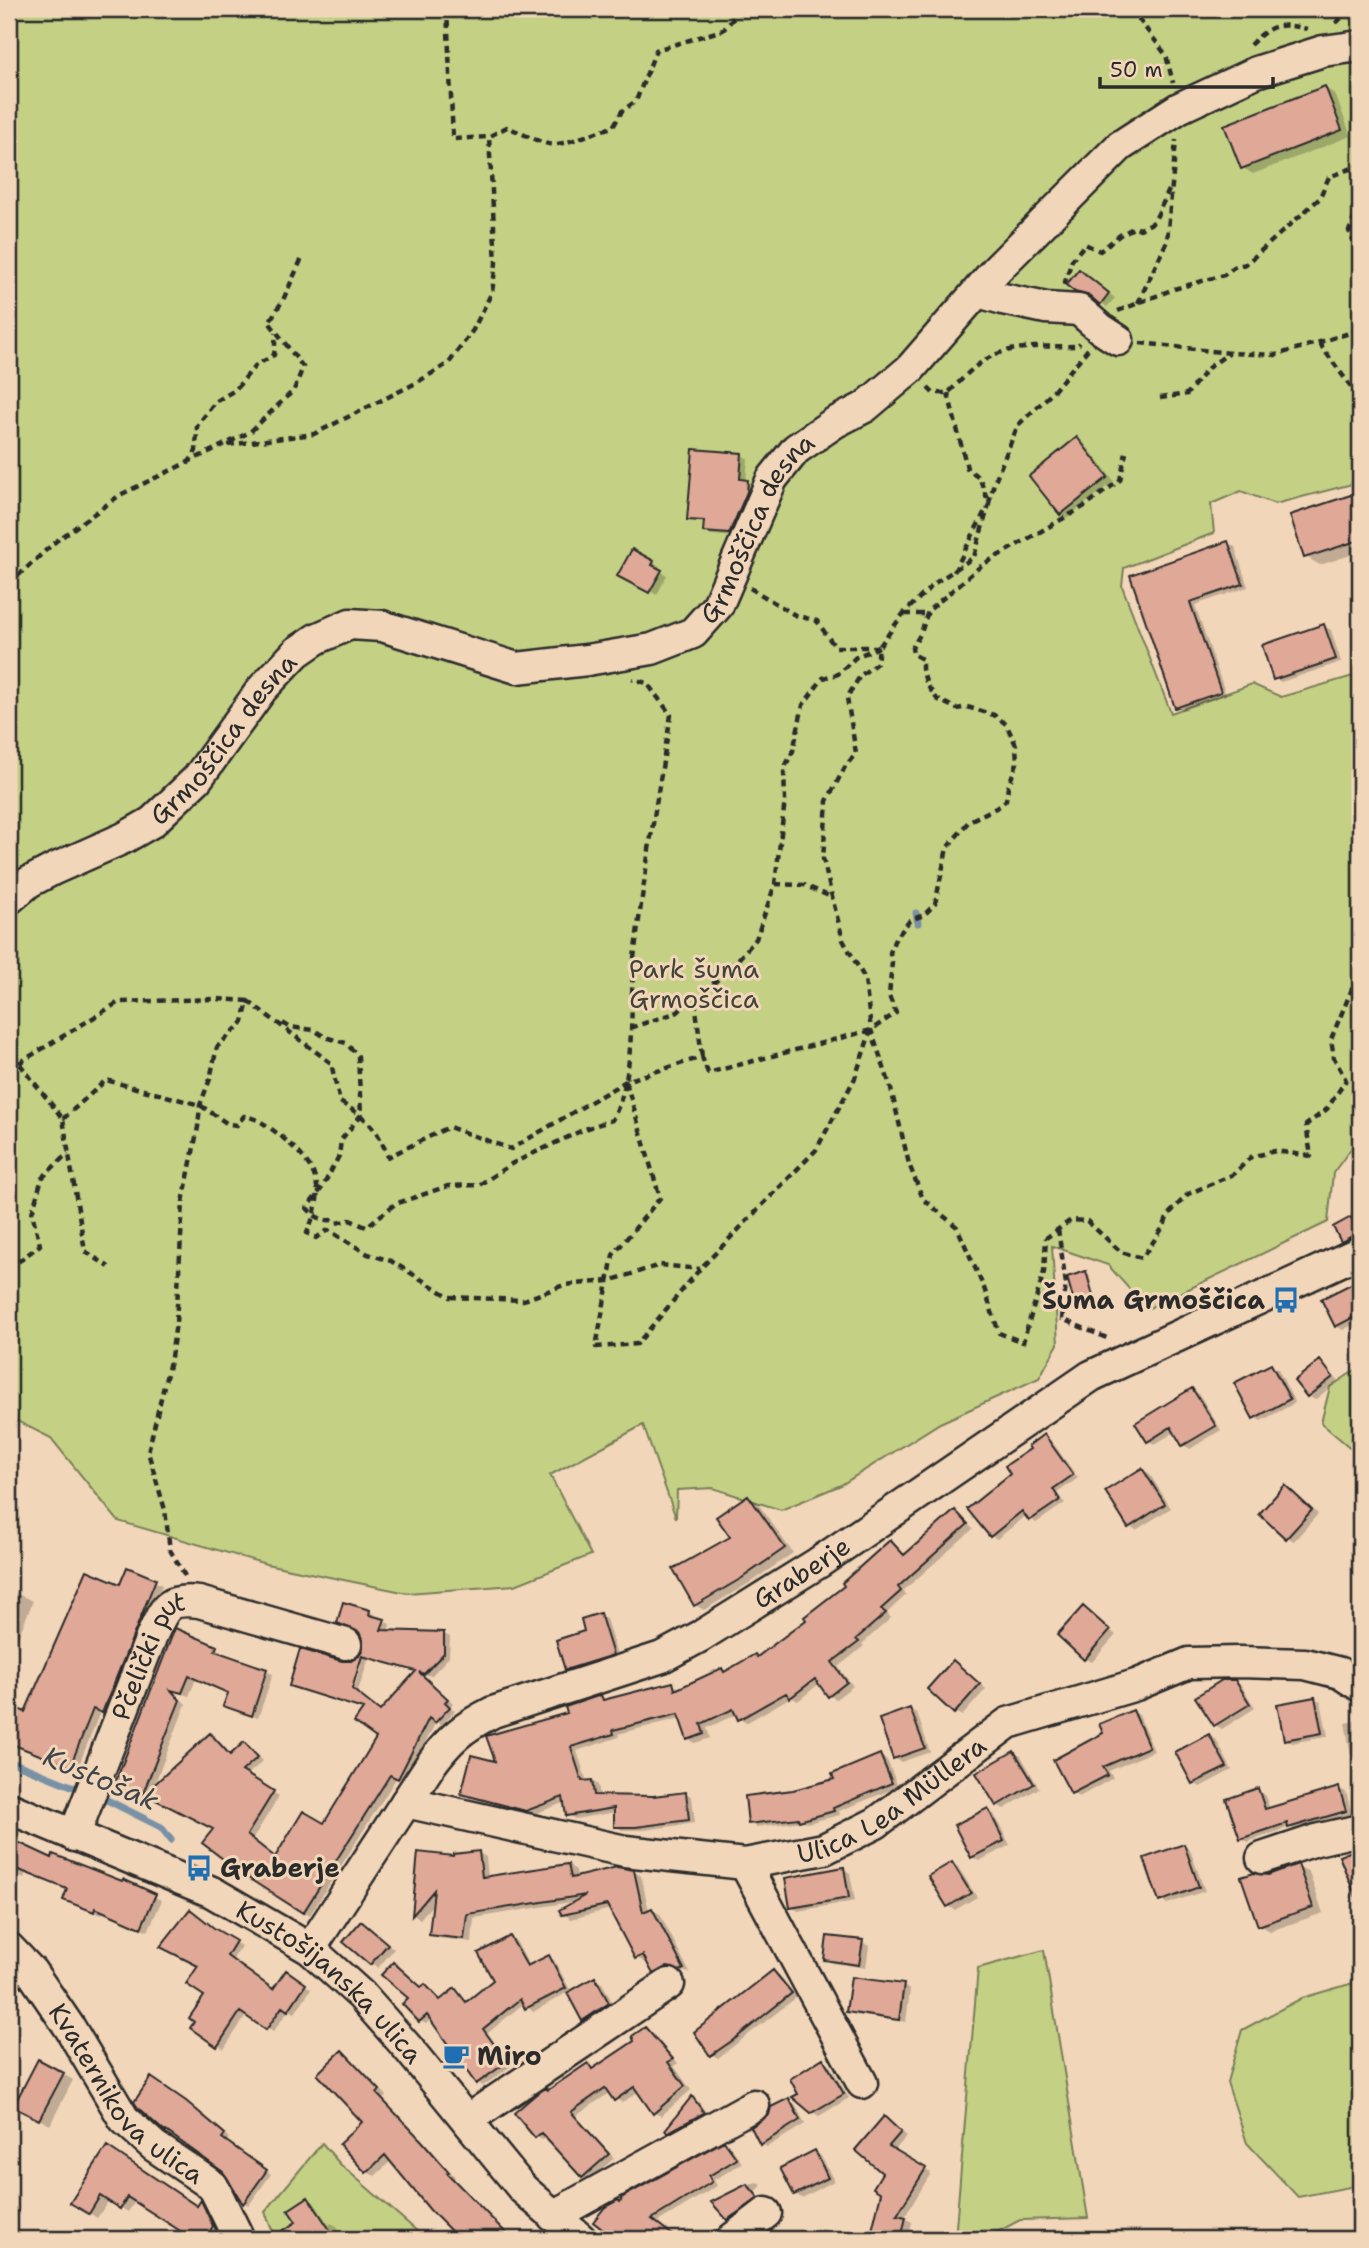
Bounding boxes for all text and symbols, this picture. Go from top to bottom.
scale bar [1100,46,1273,90]
text: 50 m [1110,56,1163,84]
street label: Grmoščica desna [691,424,821,631]
street label: Grmoščica desna [142,645,304,832]
park label: Park šuma Grmoščica [629,951,759,1016]
place label: Šuma Grmoščica [1042,1282,1265,1317]
bus stop icon: Šuma Grmoščica [1271,1285,1301,1315]
street label: Graberje [746,1528,857,1616]
street label: Pčelički put [103,1583,188,1725]
street label: Ulica Lea Müllera [794,1728,993,1871]
water label: Kustošak [37,1737,165,1819]
place label: Graberje [220,1850,340,1885]
bus stop icon: Graberje [184,1853,214,1883]
street label: Kustošijanska ulica [230,1892,431,2071]
street label: Kvaternikova ulica [41,1996,211,2192]
place label: Miro [477,2038,542,2073]
cafe icon: Miro [441,2041,471,2071]

